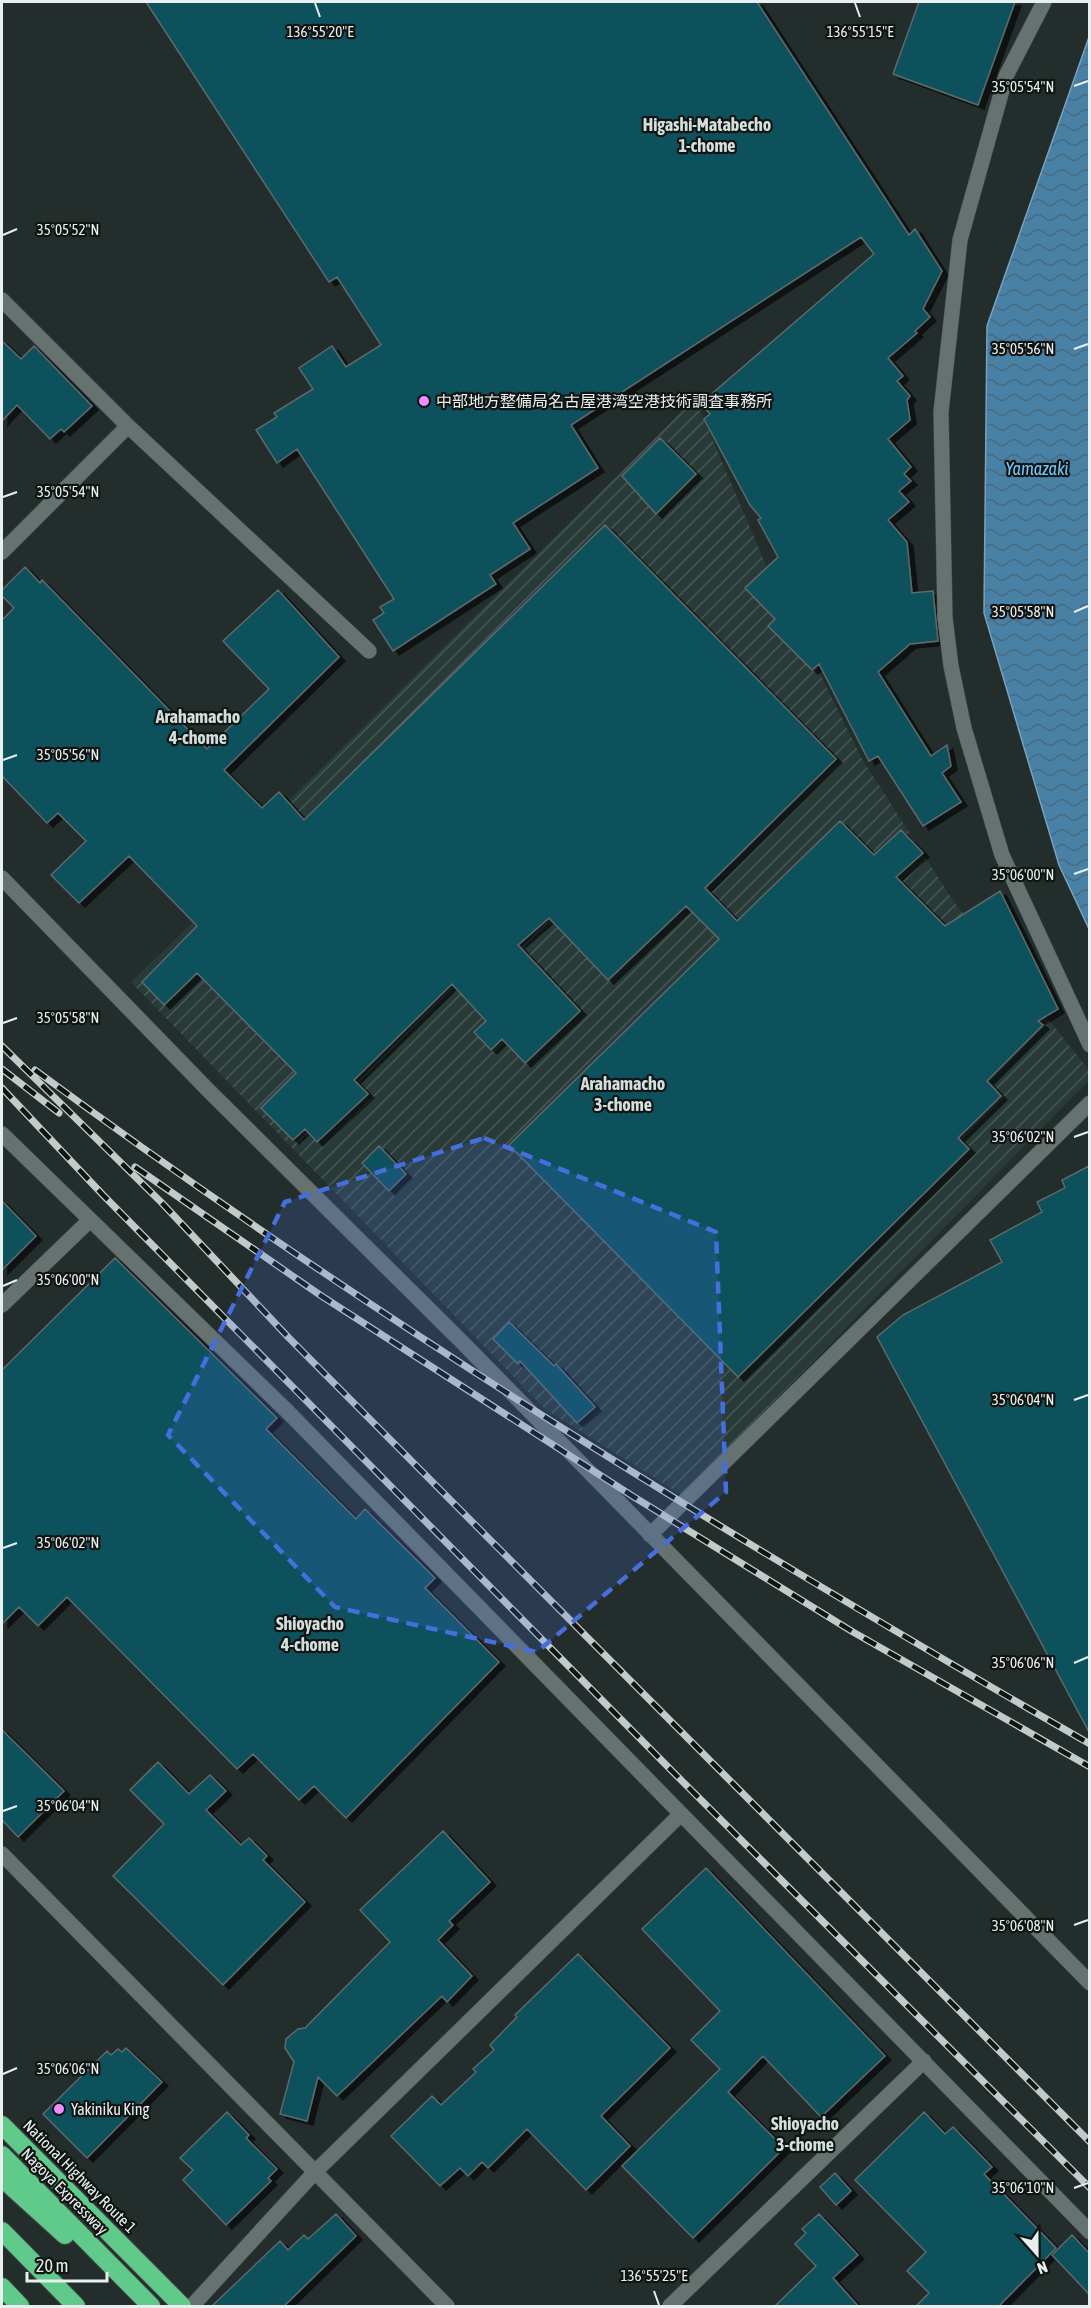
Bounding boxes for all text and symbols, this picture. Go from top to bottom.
text: 136°55'20"E [286,23,354,40]
text: 136°55'15"E [826,23,894,40]
text: 35°05'54"N [992,78,1054,95]
district label: Higashi-Matabecho 1-chome [643,114,771,156]
text: 35°05'52"N [37,221,99,238]
text: 35°05'56"N [992,340,1054,357]
place label: 中部地方整備局名古屋港湾空港技術調査事務所 [436,392,772,410]
marker: 中部地方整備局名古屋港湾空港技術調査事務所 [417,394,431,408]
water label: Yamazaki [1006,458,1068,479]
text: 35°05'54"N [37,483,99,500]
text: 35°05'58"N [992,603,1054,620]
district label: Arahamacho 4-chome [155,706,240,748]
text: 35°05'56"N [37,746,99,763]
text: 35°06'00"N [992,866,1054,883]
text: 35°05'58"N [37,1009,99,1026]
district label: Arahamacho 3-chome [580,1073,665,1115]
text: 35°06'02"N [992,1128,1054,1145]
text: 35°06'00"N [37,1271,99,1288]
text: 35°06'04"N [992,1391,1054,1408]
text: 35°06'02"N [37,1534,99,1551]
district label: Shioyacho 4-chome [276,1613,344,1655]
text: 35°06'06"N [992,1654,1054,1671]
text: 35°06'04"N [37,1797,99,1814]
text: 35°06'08"N [992,1917,1054,1934]
text: 35°06'06"N [37,2060,99,2077]
place label: Yakiniku King [71,2100,150,2119]
marker: Yakiniku King [52,2102,66,2116]
district label: Shioyacho 3-chome [771,2113,839,2155]
street label: National Highway Route 1 [19,2116,140,2237]
street label: Nagoya Expressway [17,2144,112,2239]
text: 35°06'10"N [992,2179,1054,2196]
north arrow [1007,2224,1067,2284]
scale bar [27,2245,106,2283]
text: 20 m [36,2255,68,2276]
text: N [1035,2258,1050,2278]
text: 136°55'25"E [620,2267,688,2284]

